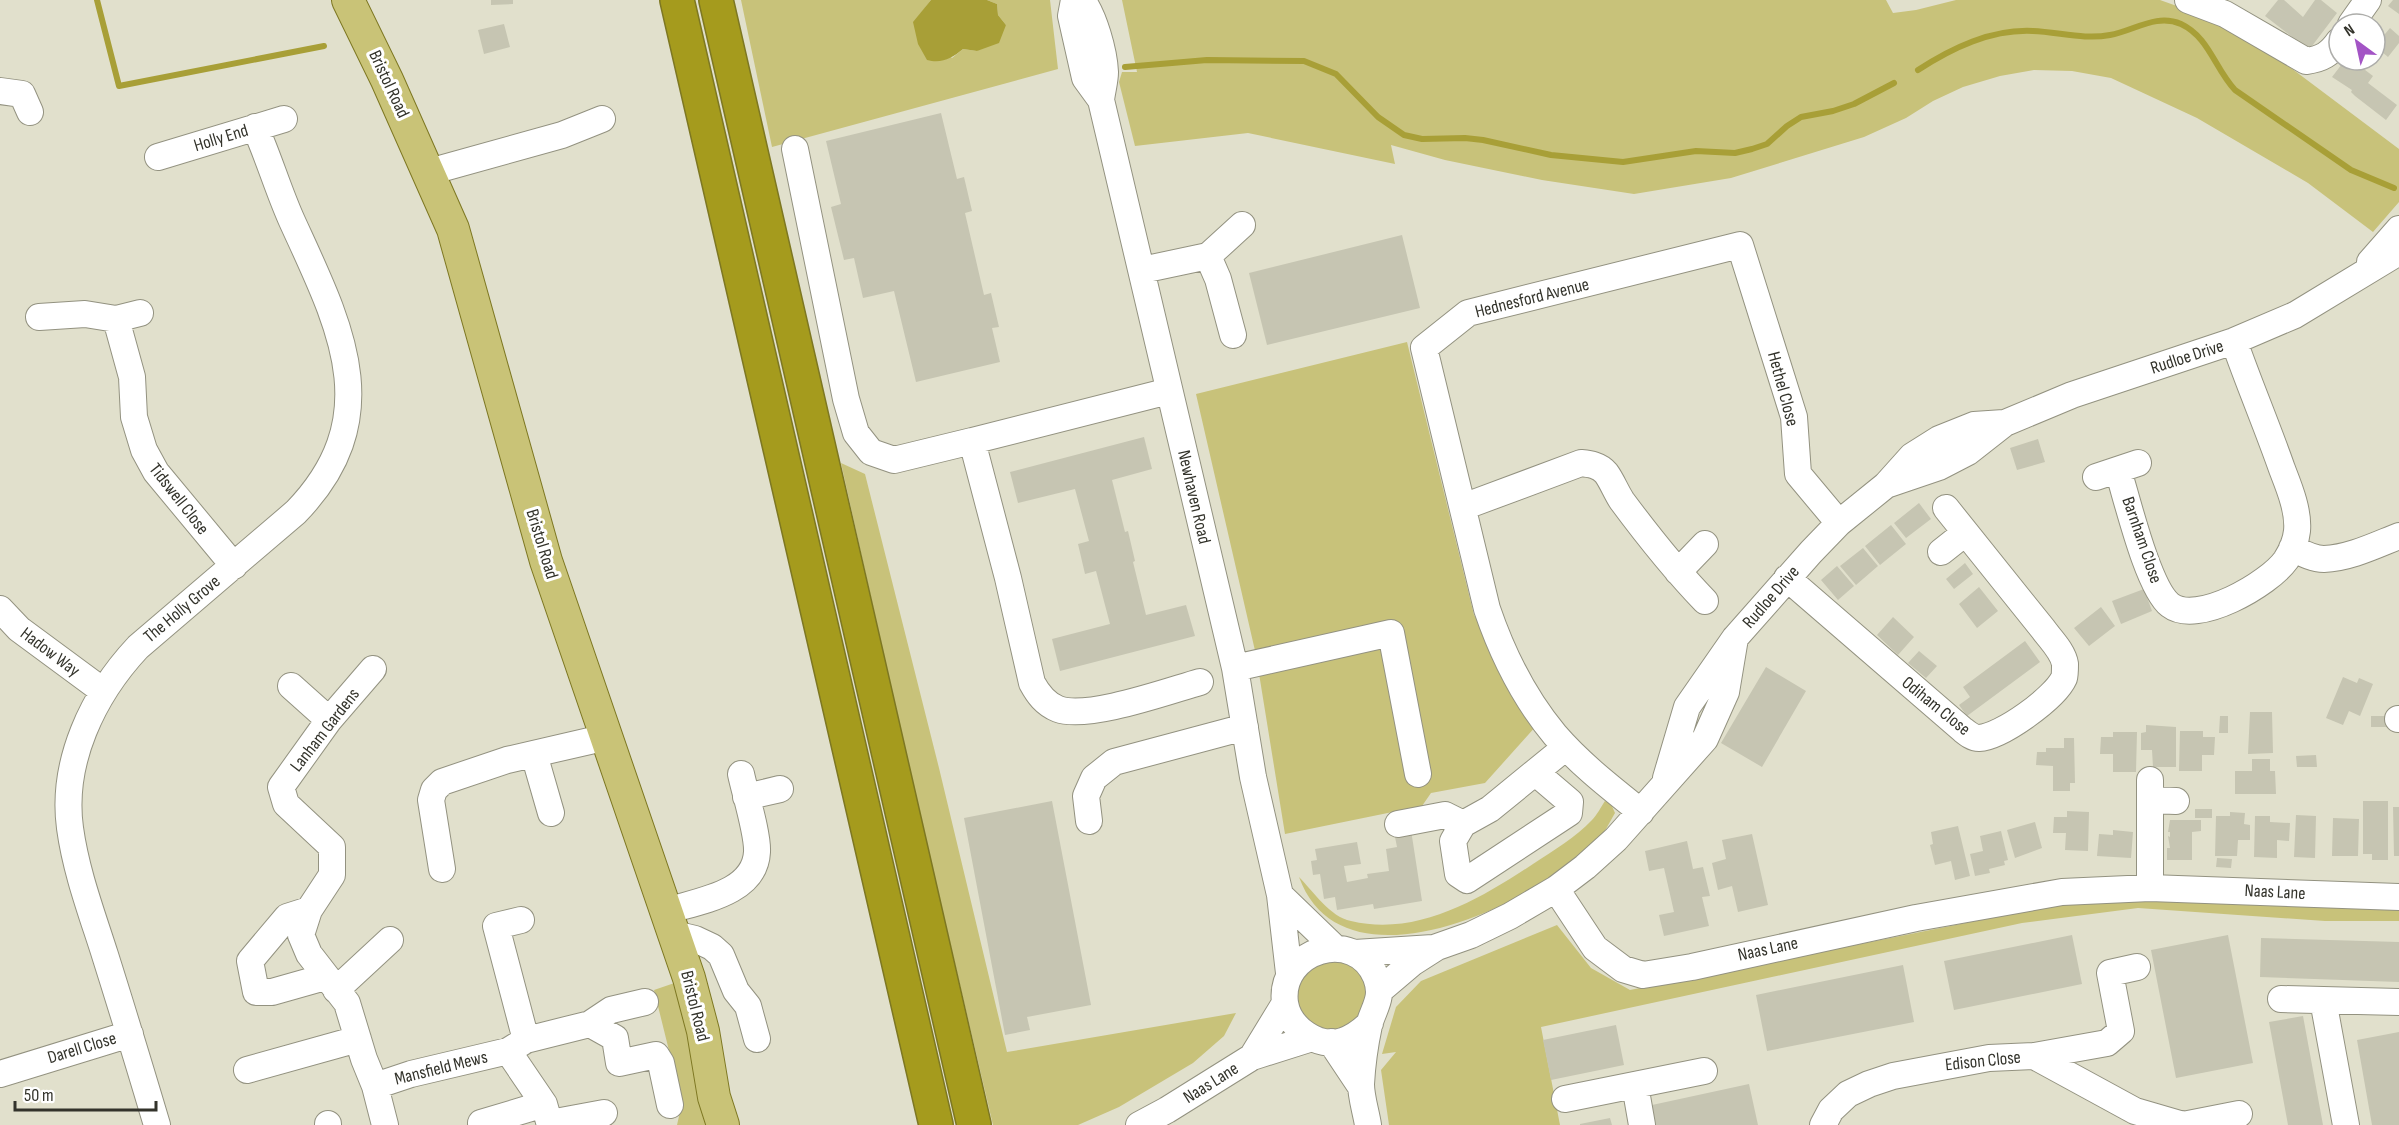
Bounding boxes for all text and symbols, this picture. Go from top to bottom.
north arrow [2327,12,2387,72]
text: N [2341,20,2358,41]
street label: Bristol Road [364,47,414,121]
street label: Holly End [191,120,251,156]
street label: Hednesford Avenue [1473,274,1591,322]
street label: Rudloe Drive [2148,335,2226,379]
street label: Hethel Close [1763,349,1803,429]
street label: Newhaven Road [1173,448,1215,546]
street label: Tidswell Close [145,459,213,539]
street label: Barnham Close [2117,494,2167,586]
street label: Bristol Road [521,507,563,581]
street label: Rudloe Drive [1738,562,1804,632]
street label: The Holly Grove [139,571,225,647]
street label: Hadow Way [16,623,84,681]
street label: Odiham Close [1898,672,1974,740]
street label: Lanham Gardens [286,684,364,776]
street label: Naas Lane [2244,880,2306,904]
street label: Naas Lane [1736,932,1800,966]
street label: Bristol Road [676,969,714,1043]
street label: Darell Close [45,1028,119,1068]
street label: Mansfield Mews [392,1046,490,1090]
street label: Edison Close [1944,1047,2022,1075]
street label: Naas Lane [1180,1058,1242,1108]
scale bar [15,1074,156,1112]
text: 50 m [24,1085,54,1106]

